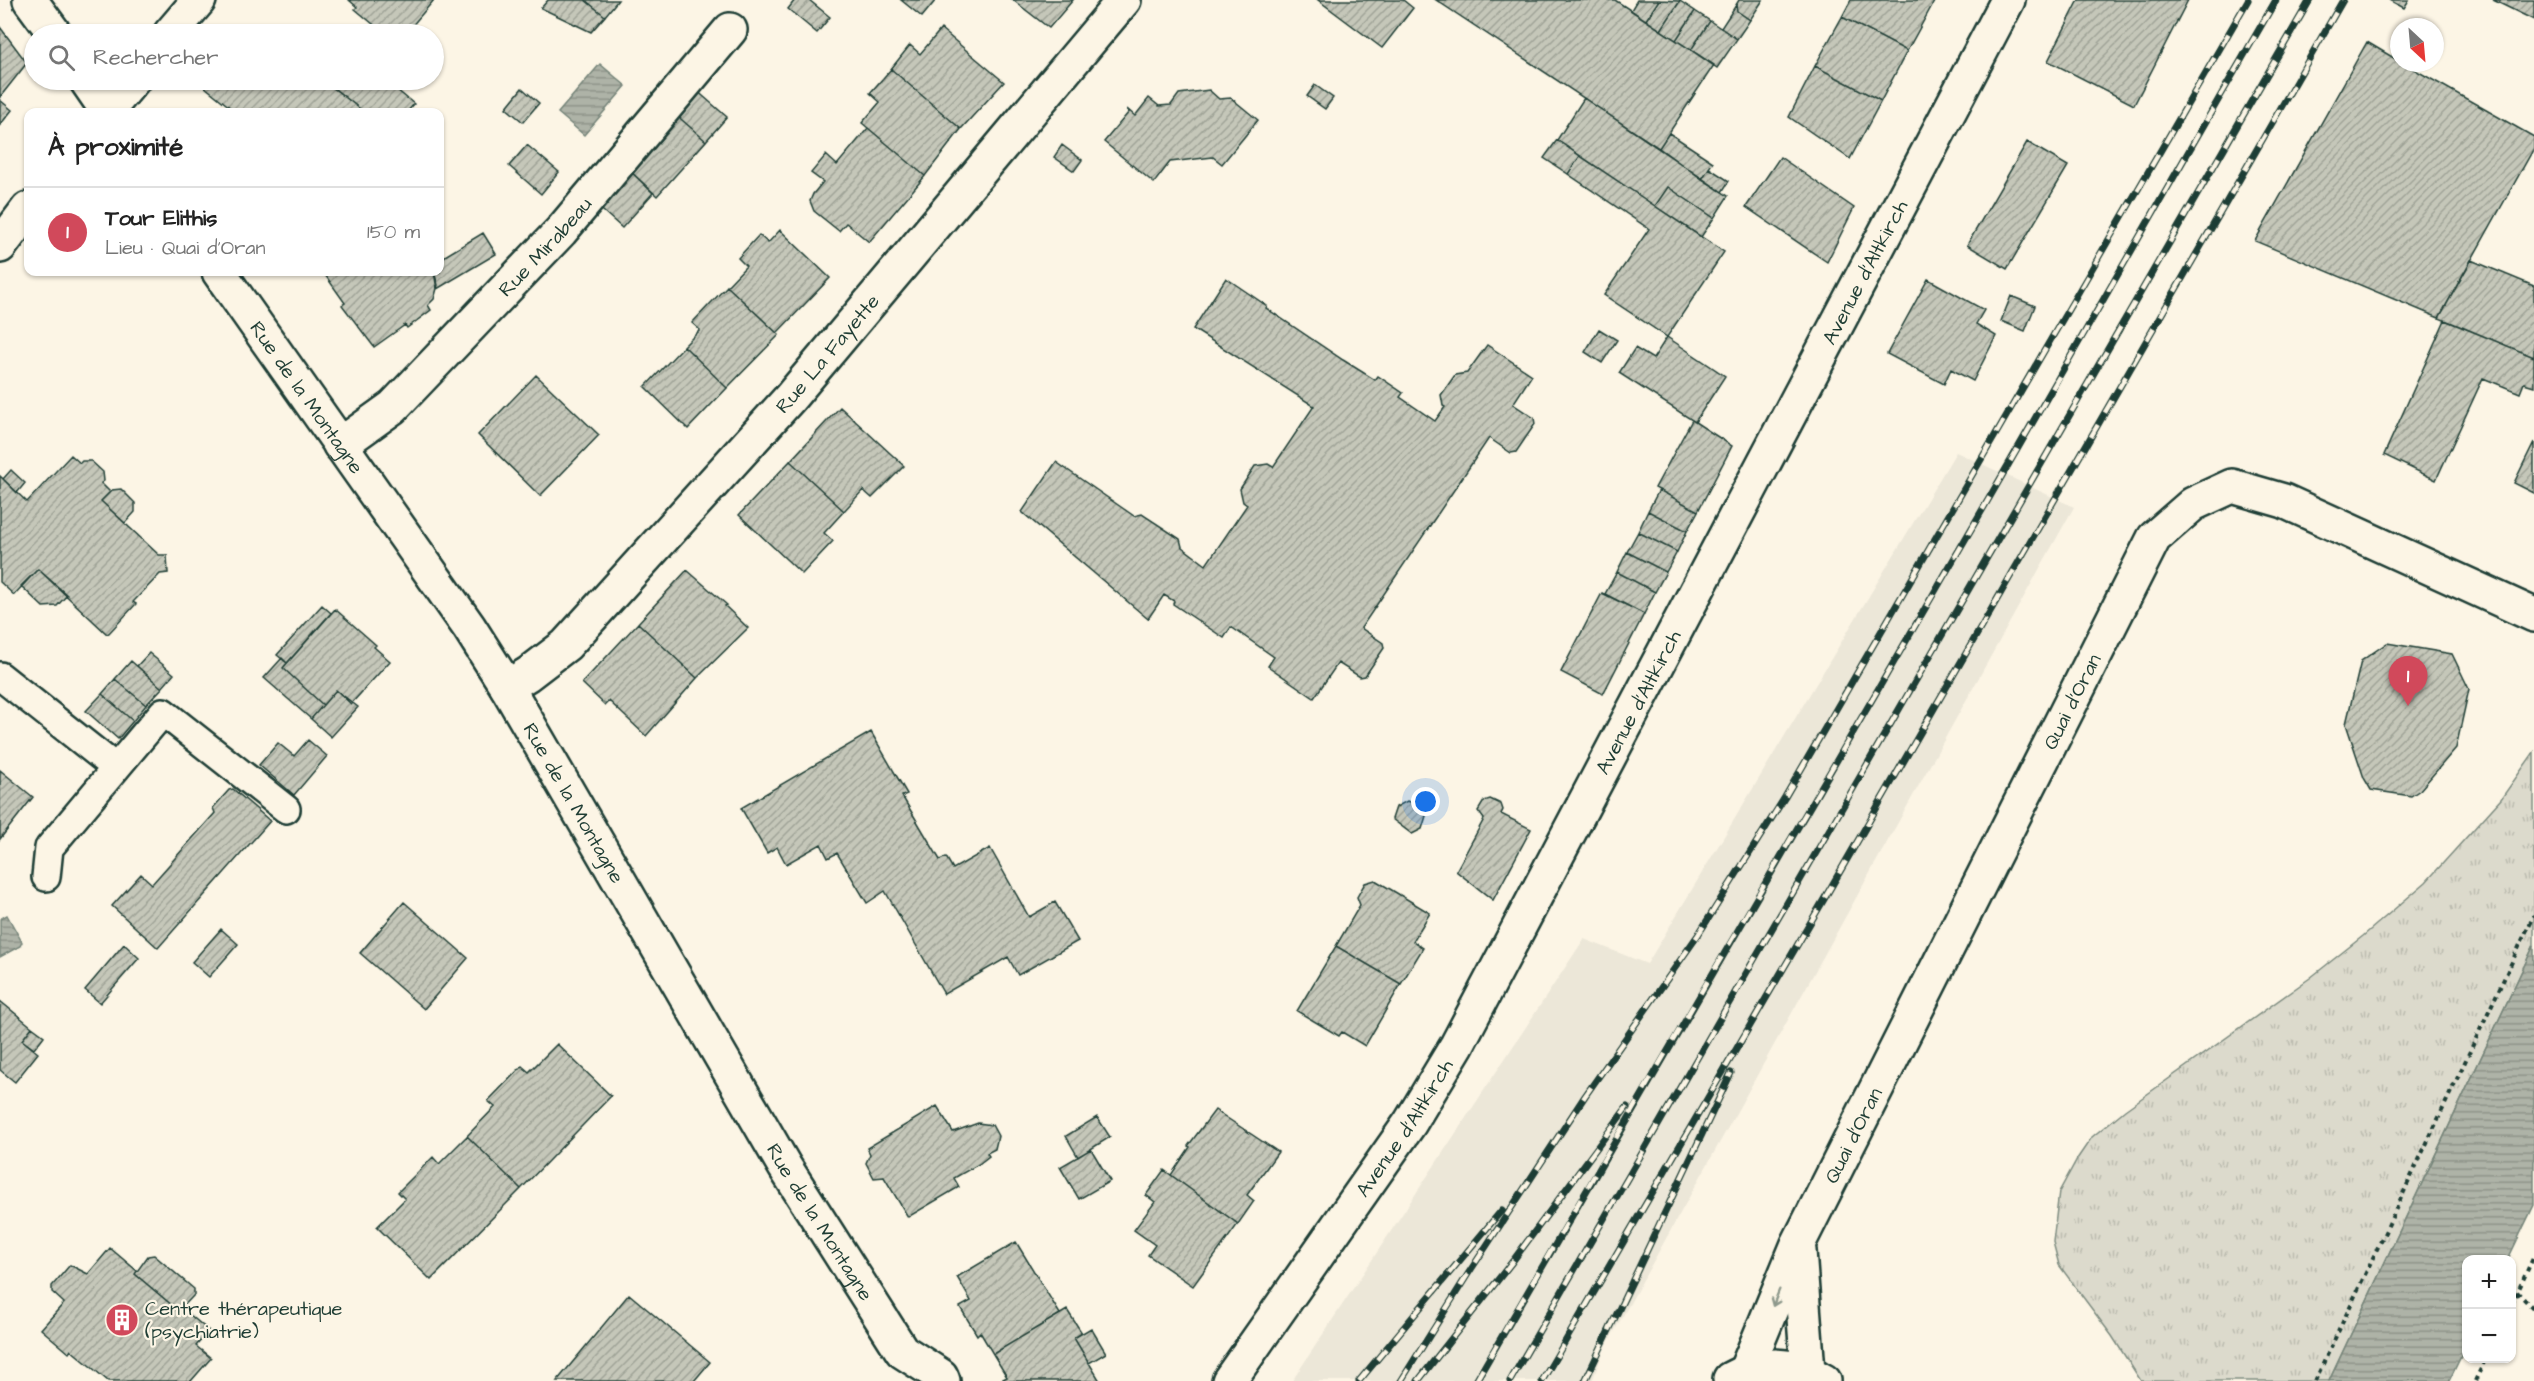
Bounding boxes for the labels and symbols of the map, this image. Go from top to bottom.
north arrow [2390,18,2444,72]
street label: Rue Mirabeau [492,191,599,303]
street label: Avenue d'Altkirch [1816,195,1915,350]
street label: Rue La Fayette [770,288,886,420]
street label: Rue de la Montagne [243,316,370,480]
street label: Avenue d'Altkirch [1589,625,1688,780]
street label: Quai d'Oran [2037,649,2108,754]
pin: 1 [2388,656,2428,706]
street label: Rue de la Montagne [516,718,631,889]
your location [1411,787,1440,816]
street label: Avenue d'Altkirch [1349,1054,1460,1203]
street label: Quai d'Oran [1818,1083,1890,1188]
street label: Rue de la Montagne [759,1139,880,1306]
one-way arrow [1770,1288,1781,1307]
place label: Centre thérapeutique (psychiatrie) [145,1295,343,1347]
building icon: Centre thérapeutique (psychiatrie) [104,1302,140,1338]

